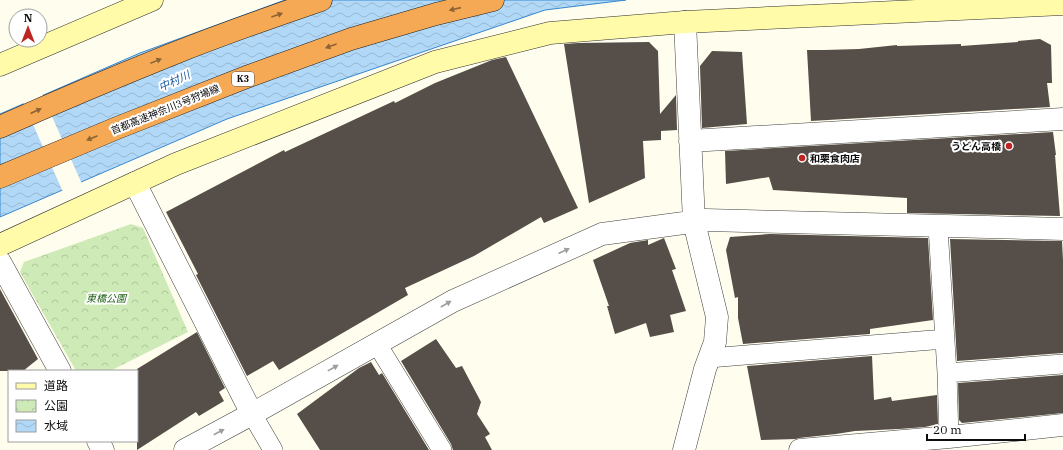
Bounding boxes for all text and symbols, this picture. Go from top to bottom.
one-way arrow [449,6,461,12]
north arrow [8,8,48,48]
text: N [24,11,33,25]
one-way arrow [272,12,284,18]
one-way arrow [324,44,336,50]
one-way arrow [150,57,162,63]
water label: 中村川 [156,67,193,94]
road number: K3 [232,72,254,86]
street label: 首都高速神奈川3号狩場線 [109,82,221,137]
one-way arrow [30,108,41,114]
one-way arrow [85,136,97,142]
place label: うどん高橋 [951,140,1001,153]
marker: うどん高橋 [1004,141,1014,151]
place label: 和栗食肉店 [810,152,860,165]
marker: 和栗食肉店 [797,153,807,163]
one-way arrow [559,248,570,254]
park label: 東橋公園 [86,292,128,305]
one-way arrow [440,301,452,308]
one-way arrow [327,365,339,372]
legend [8,370,138,442]
text: 道路 [44,378,68,393]
text: 公園 [44,398,68,413]
scale bar [927,416,1025,442]
text: 水域 [44,418,68,433]
text: 20 m [933,422,962,437]
one-way arrow [214,428,225,435]

